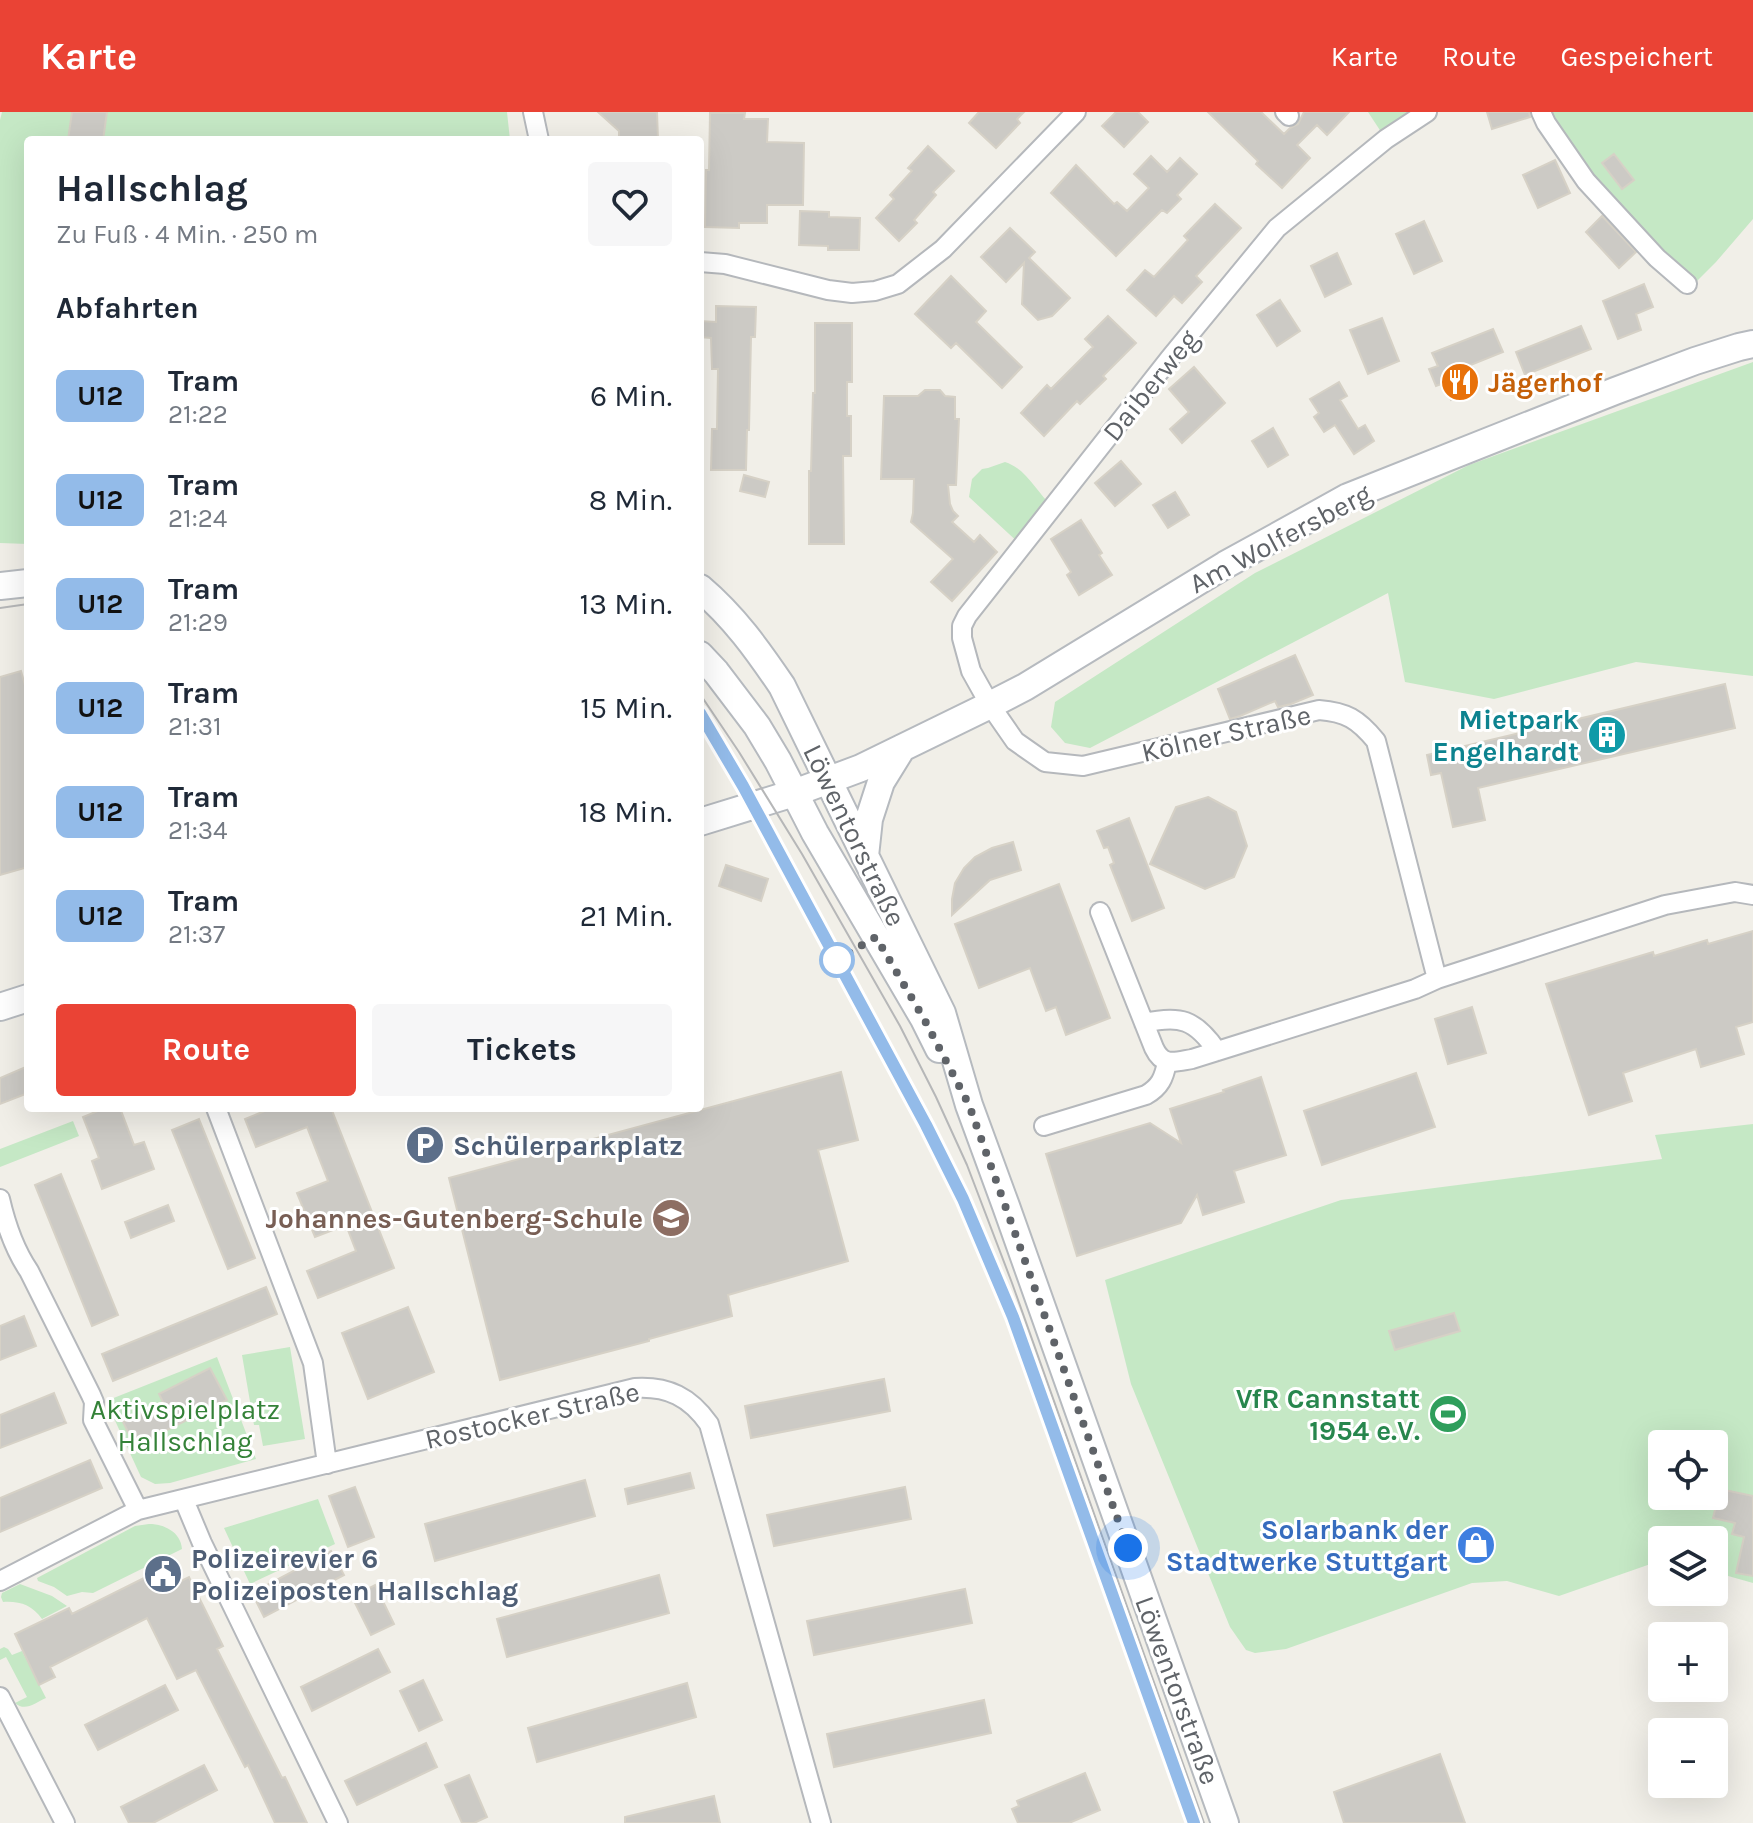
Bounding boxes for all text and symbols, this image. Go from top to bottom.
text: Karte [40,34,137,79]
text: Karte [1331,40,1398,73]
text: Route [1442,40,1516,73]
text: Gespeichert [1560,40,1713,73]
button: heart [588,162,672,246]
text: Hallschlag [56,166,248,211]
text: Zu Fuß · 4 Min. · 250 m [56,219,318,250]
text: Abfahrten [56,290,199,326]
street label: Daiberweg [1095,323,1205,448]
restaurant icon: Jägerhof [1439,361,1481,403]
text: Tram [168,363,239,399]
place label: Jägerhof [1488,366,1603,399]
text: 6 Min. [590,378,672,414]
text: U12 [77,379,123,412]
text: 21:22 [168,399,228,430]
text: Tram [168,467,239,503]
street label: Am Wolfersberg [1184,476,1377,600]
text: 8 Min. [589,482,672,518]
text: U12 [77,483,123,516]
text: 21:24 [168,503,227,534]
text: Tram [168,571,239,607]
text: 13 Min. [579,586,672,622]
text: U12 [77,587,123,620]
text: 21:29 [168,607,228,638]
text: Tram [168,675,239,711]
text: 15 Min. [580,690,672,726]
text: U12 [77,691,123,724]
street label: Kölner Straße [1138,698,1314,769]
place label: Mietpark Engelhardt [1432,703,1579,768]
text: 21:31 [168,711,222,742]
building icon: Mietpark Engelhardt [1586,714,1628,756]
street label: Löwentorstraße [796,739,913,932]
text: Tram [168,779,239,815]
text: 18 Min. [579,794,672,830]
text: U12 [77,795,123,828]
text: 21:34 [168,815,228,846]
text: Tram [168,883,239,919]
text: 21 Min. [580,898,672,934]
text: U12 [77,899,123,932]
text: 21:37 [168,919,225,950]
unlabelled marker [820,943,854,977]
button: Route [56,1004,356,1096]
button: Tickets [372,1004,672,1096]
parking icon: Schülerparkplatz [404,1124,446,1166]
place label: Schülerparkplatz [453,1129,683,1162]
school or university icon: Johannes-Gutenberg-Schule [650,1197,692,1239]
place label: Johannes-Gutenberg-Schule [266,1202,643,1235]
street label: Rostocker Straße [422,1375,642,1456]
place label: VfR Cannstatt 1954 e.V. [1236,1382,1420,1447]
park label: Aktivspielplatz Hallschlag [90,1393,280,1458]
sports icon: VfR Cannstatt 1954 e.V. [1427,1393,1469,1435]
map controls [1648,1430,1728,1798]
button: locate [1648,1430,1728,1510]
place label: Solarbank der Stadtwerke Stuttgart [1166,1513,1448,1578]
shop icon: Solarbank der Stadtwerke Stuttgart [1455,1524,1497,1566]
button: layers [1648,1526,1728,1606]
your location [1108,1528,1148,1568]
place label: Polizeirevier 6 Polizeiposten Hallschlag [191,1542,518,1607]
public building icon: Polizeirevier 6 Polizeiposten Hallschlag [142,1553,184,1595]
street label: Löwentorstraße [1128,1591,1227,1789]
button: + [1648,1622,1728,1702]
button: − [1648,1718,1728,1798]

